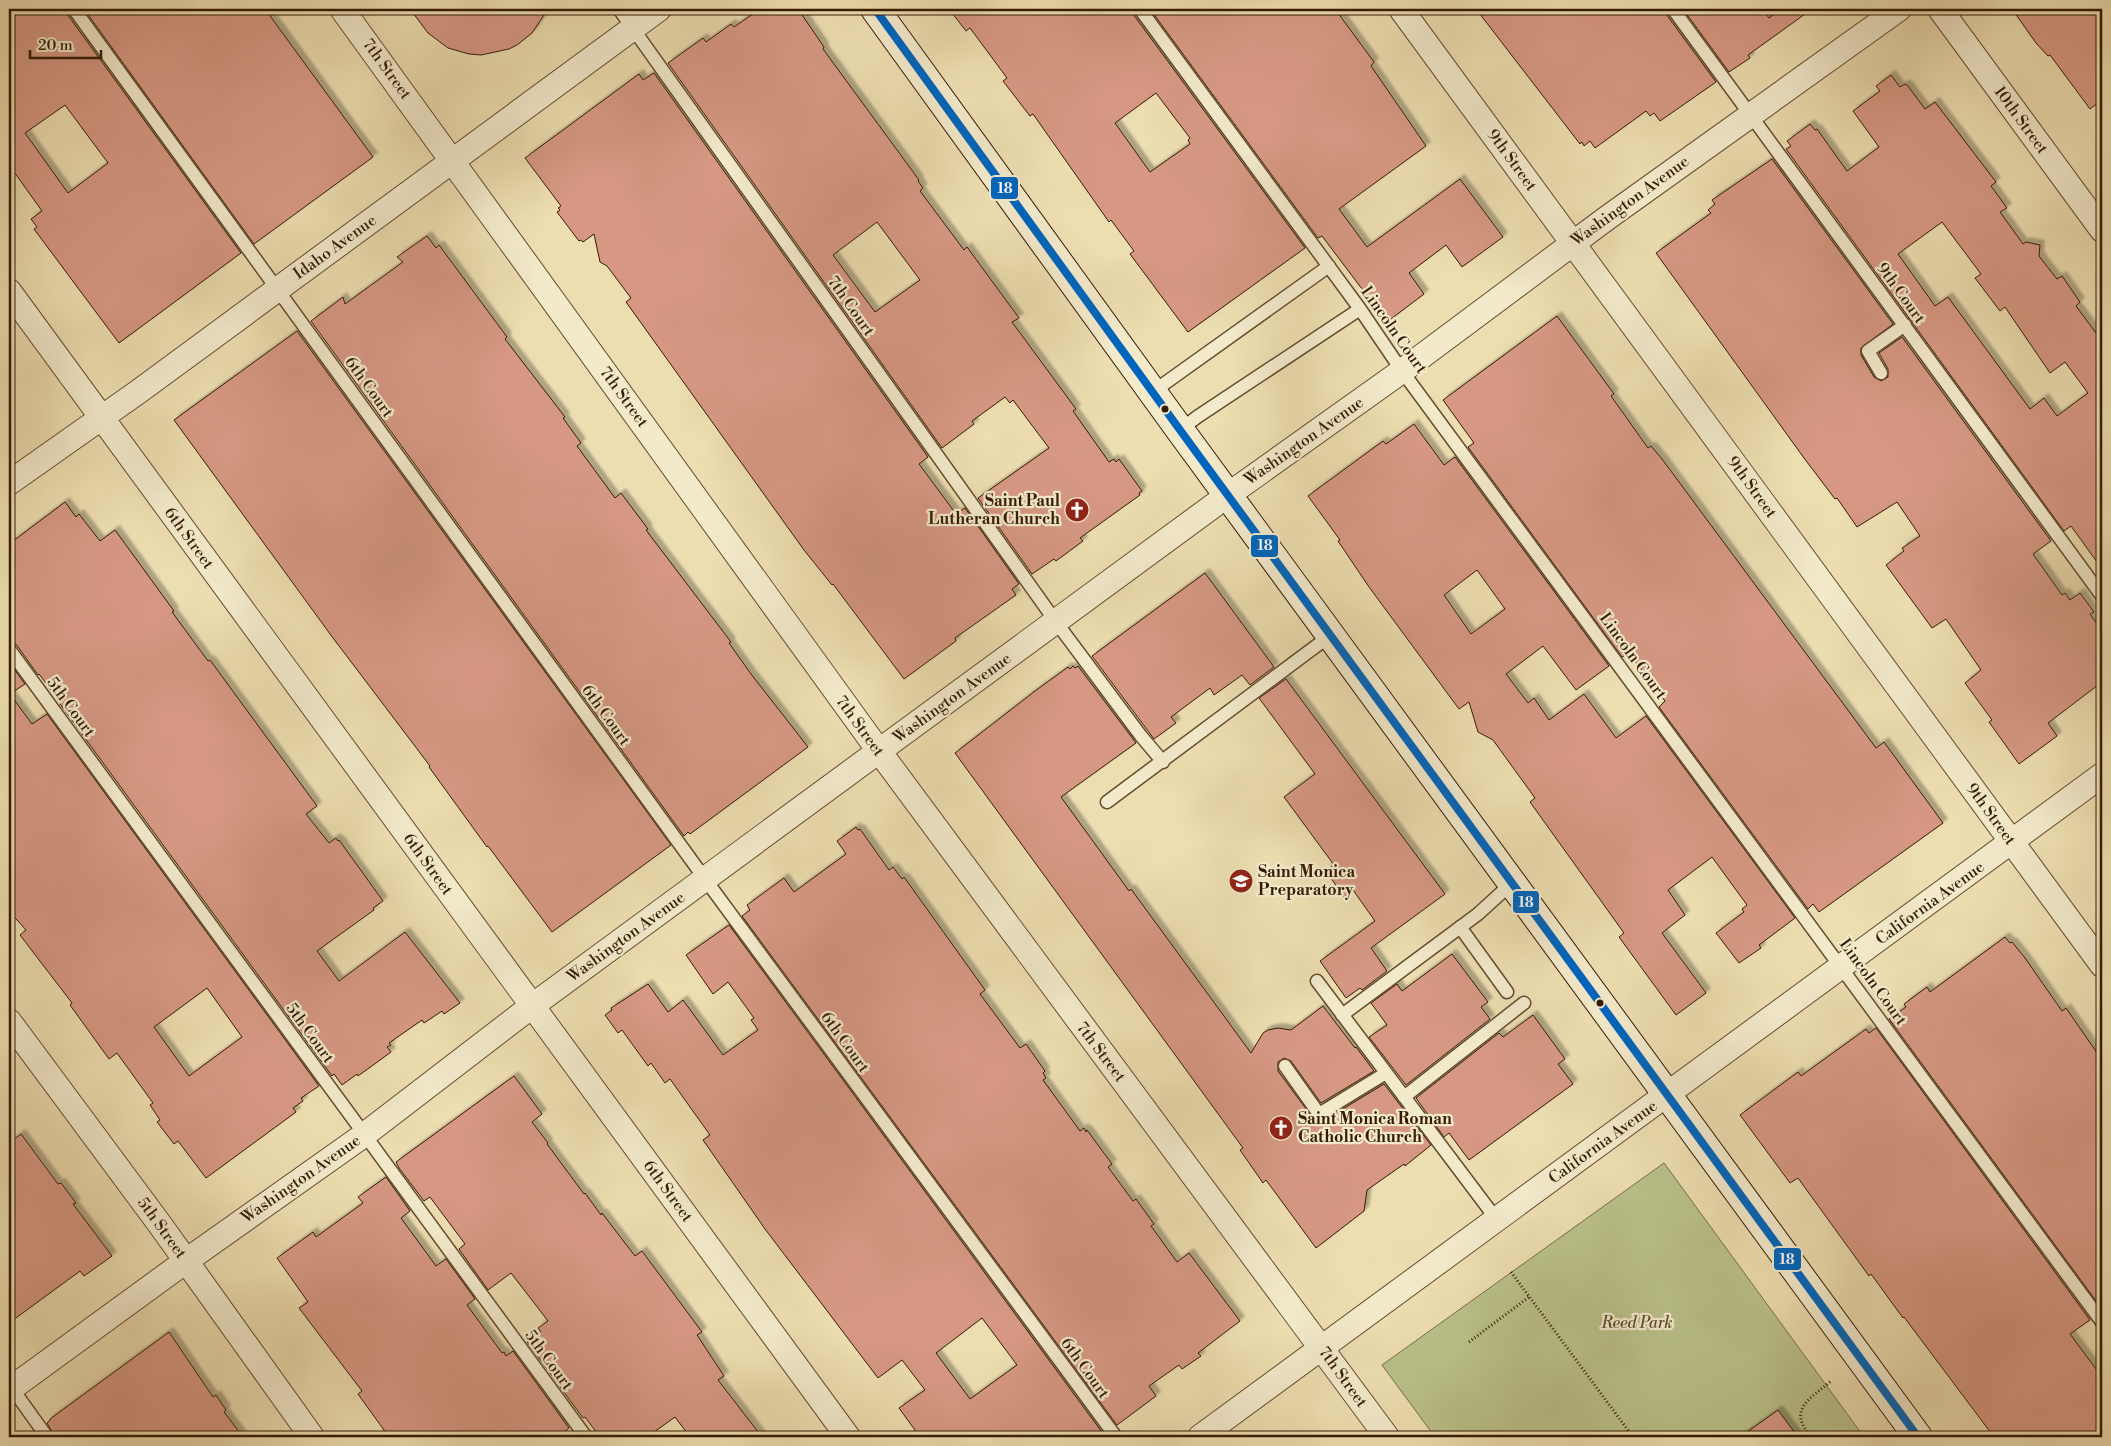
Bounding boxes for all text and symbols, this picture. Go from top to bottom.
scale bar [30,28,101,60]
street label: 7th Street [358,35,416,104]
text: 20 m [38,36,73,55]
street label: 10th Street [1990,82,2053,158]
street label: 9th Street [1483,125,1541,195]
street label: Washington Avenue [1566,151,1693,251]
line badge: 18 [990,176,1019,200]
text: 18 [997,180,1013,198]
street label: Idaho Avenue [290,210,380,284]
street label: 9th Court [1872,259,1930,328]
street label: 7th Court [823,272,879,340]
street label: Lincoln Court [1357,282,1432,378]
street label: 6th Court [340,353,398,422]
street label: 7th Street [595,363,653,432]
street label: Washington Avenue [1240,392,1368,490]
unlabelled marker [1160,404,1170,414]
street label: 9th Street [1723,452,1781,522]
place label: Saint Paul Lutheran Church [928,491,1061,529]
church icon: Saint Paul Lutheran Church [1064,497,1090,523]
street label: 6th Street [160,503,218,573]
line badge: 18 [1250,534,1279,558]
text: 18 [1257,537,1273,555]
street label: Lincoln Court [1595,609,1671,703]
street label: Washington Avenue [888,648,1015,748]
street label: 5th Court [42,673,100,741]
street label: 6th Court [577,681,635,750]
street label: 7th Street [831,692,889,761]
street label: 9th Street [1962,779,2020,849]
street label: 6th Street [399,829,457,899]
street label: California Avenue [1872,857,1988,949]
place label: Saint Monica Preparatory [1258,862,1355,900]
school or university icon: Saint Monica Preparatory [1228,868,1254,894]
street label: Washington Avenue [562,887,689,987]
line badge: 18 [1512,890,1540,914]
text: 18 [1518,894,1534,912]
street label: Lincoln Court [1835,935,1911,1029]
unlabelled marker [1595,998,1605,1008]
street label: 5th Court [281,999,339,1067]
street label: 6th Court [816,1008,874,1077]
street label: 7th Street [1072,1018,1130,1086]
street label: California Avenue [1545,1096,1661,1188]
place label: Saint Monica Roman Catholic Church [1298,1109,1452,1147]
church icon: Saint Monica Roman Catholic Church [1268,1115,1294,1141]
street label: Washington Avenue [237,1130,365,1228]
street label: 6th Street [639,1156,697,1226]
street label: 5th Street [133,1193,191,1263]
line badge: 18 [1773,1247,1802,1271]
text: 18 [1779,1251,1795,1269]
park label: Reed Park [1600,1313,1673,1333]
street label: 5th Court [520,1326,578,1394]
street label: 6th Court [1056,1334,1114,1403]
street label: 7th Street [1314,1343,1372,1412]

